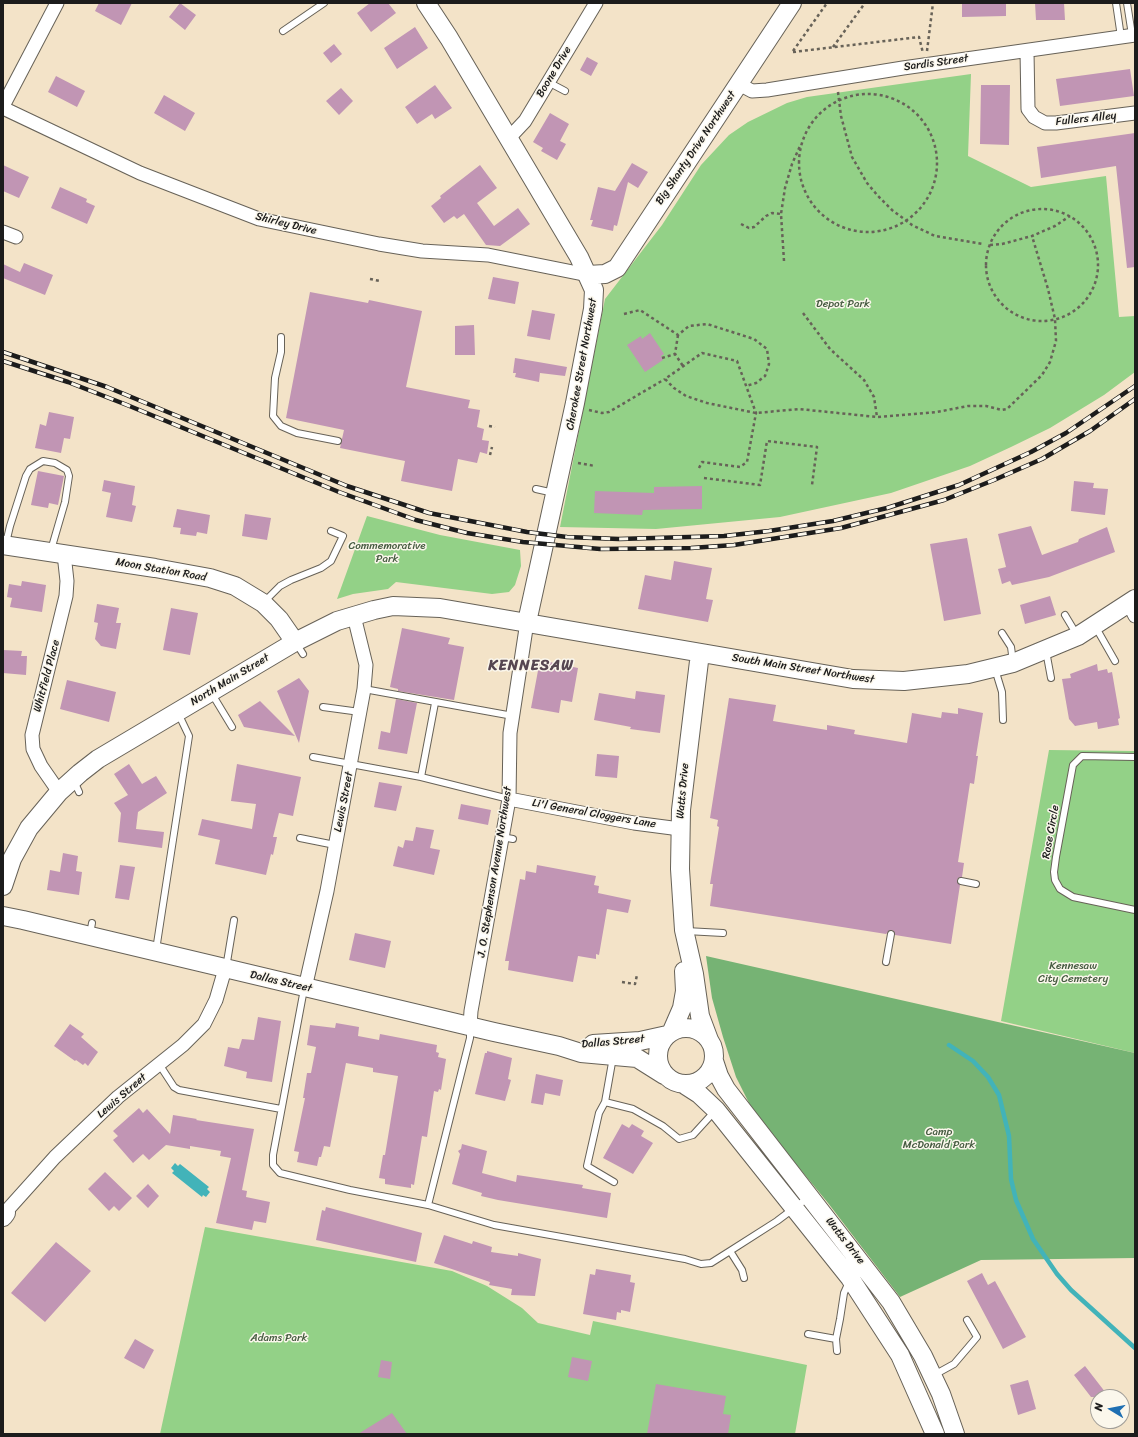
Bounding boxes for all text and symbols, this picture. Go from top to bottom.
street label: Boone Drive [534,44,574,100]
street label: Sardis Street [903,52,969,74]
street label: Big Shanty Drive Northwest [653,89,739,207]
street label: Fullers Alley [1055,109,1117,129]
street label: Shirley Drive [254,210,318,238]
street label: Cherokee Street Northwest [564,297,600,431]
park label: Depot Park [816,297,870,311]
park label: Commemorative Park [348,539,426,565]
street label: Moon Station Road [115,556,207,584]
street label: Whitfield Place [31,638,63,714]
street label: North Main Street [188,651,272,709]
street label: South Main Street Northwest [731,651,875,687]
district label: KENNESAW [488,657,574,675]
street label: Watts Drive [674,763,692,819]
street label: Lewis Street [332,771,356,833]
street label: J. O. Stephenson Avenue Northwest [475,786,515,958]
street label: Li'l General Cloggers Lane [531,797,657,831]
street label: Rose Circle [1040,804,1062,860]
park label: Kennesaw City Cemetery [1038,959,1108,985]
street label: Dallas Street [249,968,313,996]
street label: Dallas Street [581,1033,645,1051]
street label: Lewis Street [95,1071,149,1121]
park label: Camp McDonald Park [903,1125,975,1151]
street label: Watts Drive [823,1215,867,1267]
park label: Adams Park [251,1331,307,1345]
north arrow [1090,1389,1130,1429]
text: N [1089,1402,1109,1412]

